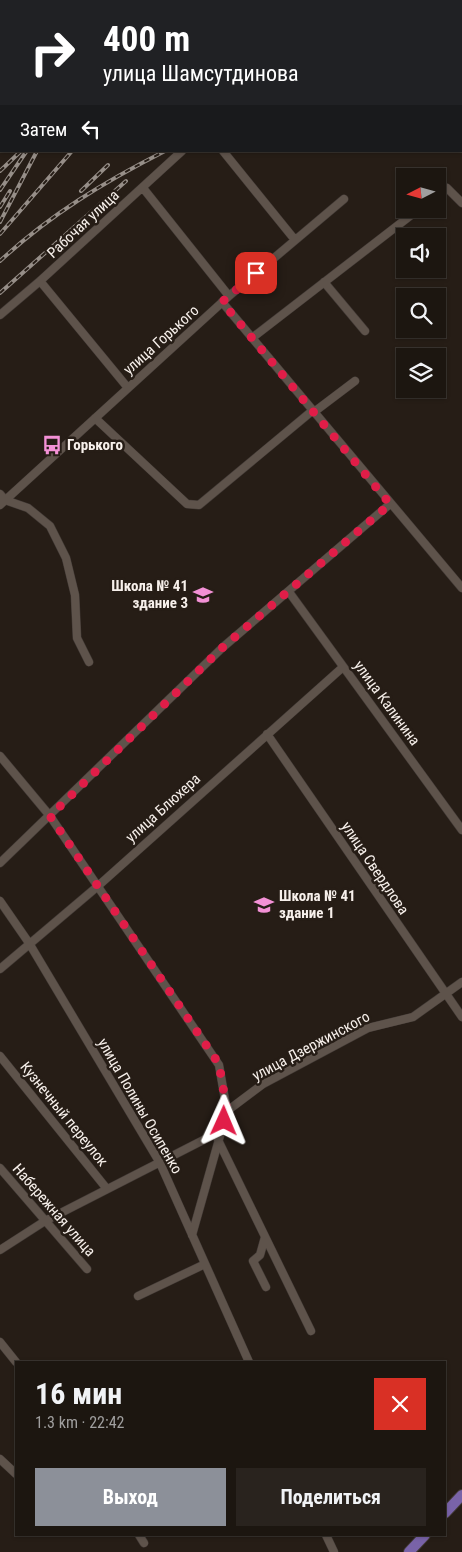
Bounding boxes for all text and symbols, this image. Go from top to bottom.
text: 400 m [103,19,190,60]
icon: right [20,20,85,85]
text: улица Шамсутдинова [103,61,299,86]
icon: left [77,115,105,143]
text: Затем [20,118,67,141]
north arrow [396,168,446,218]
map controls [396,168,446,398]
street label: Рабочая улица [43,186,123,262]
button: sound [396,228,446,278]
pin [235,252,277,294]
icon: arrive [242,259,270,287]
button: search [396,288,446,338]
street label: улица Горького [120,301,202,379]
button: layers [396,348,446,398]
bus stop icon: Горького [41,434,63,456]
place label: Горького [67,436,123,454]
place label: Школа № 41 здание 3 [111,577,188,612]
school or university icon: Школа № 41 здание 3 [192,584,214,606]
street label: улица Калинина [350,657,424,749]
street label: улица Блюхера [122,770,204,846]
street label: улица Свердлова [337,818,413,918]
place label: Школа № 41 здание 1 [279,887,356,922]
school or university icon: Школа № 41 здание 1 [253,894,275,916]
street label: улица Дзержинского [249,1007,373,1085]
street label: улица Полины Осипенко [94,1035,186,1177]
street label: Кузнечный переулок [16,1058,112,1170]
position arrow [197,1094,249,1146]
street label: Набережная улица [9,1160,99,1260]
text: 16 мин [35,1376,122,1411]
button: close [374,1378,426,1430]
text: 1.3 km · 22:42 [35,1413,125,1432]
button: Выход [35,1468,226,1526]
button: Поделиться [236,1468,426,1526]

